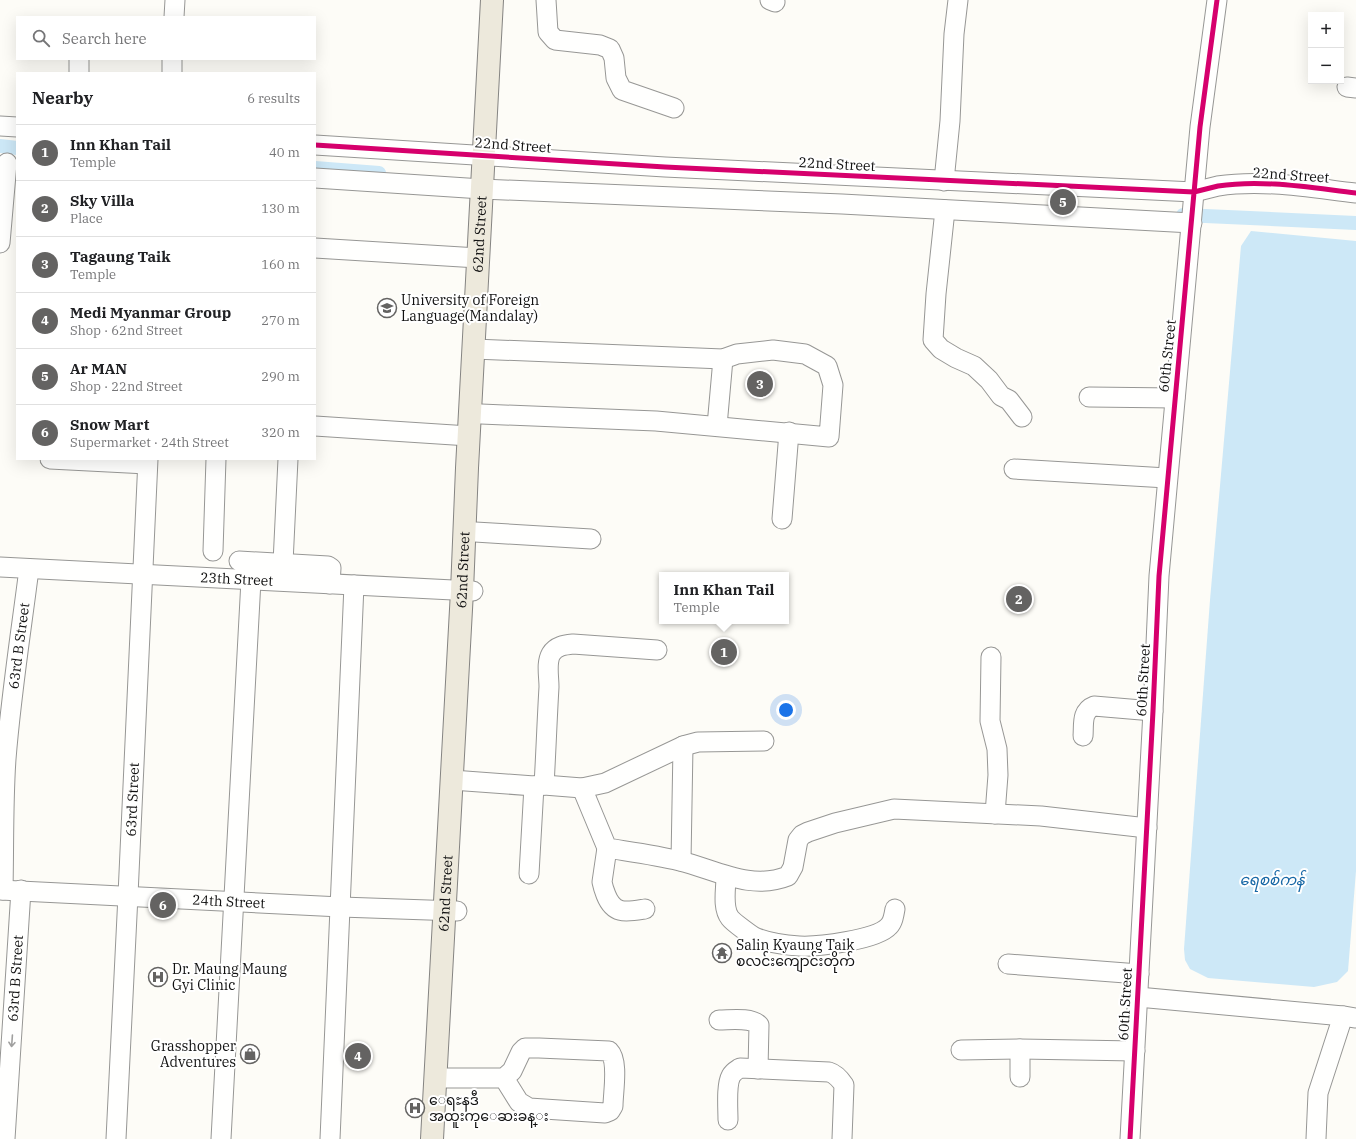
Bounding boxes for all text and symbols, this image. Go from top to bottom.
map controls [1308,12,1344,84]
button: + [1308,12,1344,48]
search box [16,16,316,60]
icon: search [30,27,52,49]
text: Search here [62,29,147,48]
button: − [1308,48,1344,84]
text: Nearby [32,87,93,109]
text: 6 results [247,90,300,107]
street label: 22nd Street [474,133,552,157]
text: Inn Khan Tail [70,135,171,154]
text: 1 [41,144,49,161]
text: 40 m [269,144,300,161]
street label: 22nd Street [798,153,876,175]
text: Temple [70,154,116,171]
street label: 22nd Street [1252,163,1330,187]
pin: 5 [1050,187,1076,217]
text: Sky Villa [70,191,134,210]
street label: 62nd Street [468,195,491,273]
text: 2 [41,200,49,217]
text: 130 m [261,200,300,217]
text: Place [70,210,103,227]
text: Tagaung Taik [70,247,170,266]
text: 3 [41,256,49,273]
text: 160 m [261,256,300,273]
text: Temple [70,266,116,283]
place label: University of Foreign Language(Mandalay) [401,291,539,325]
school or university icon: University of Foreign Language(Mandalay) [376,297,398,319]
text: Medi Myanmar Group [70,303,231,322]
text: 4 [41,312,49,329]
text: 270 m [261,312,300,329]
street label: 60th Street [1154,319,1180,393]
text: Shop · 62nd Street [70,322,183,339]
text: Ar MAN [70,359,127,378]
text: 5 [41,368,49,385]
text: 290 m [261,368,300,385]
pin: 3 [747,369,773,399]
text: Shop · 22nd Street [70,378,183,395]
text: Snow Mart [70,415,149,434]
text: 6 [41,424,49,441]
text: 320 m [261,424,300,441]
text: Supermarket · 24th Street [70,434,229,451]
street label: 62nd Street [452,531,473,609]
street label: 23th Street [200,568,274,590]
popup [659,572,789,624]
text: Inn Khan Tail [674,580,774,599]
pin: 2 [1006,584,1032,614]
text: Temple [674,599,720,616]
street label: 63rd B Street [4,601,33,690]
pin: 1 [711,637,737,667]
street label: 60th Street [1132,643,1154,717]
your location [776,700,796,720]
street label: 63rd Street [122,762,143,837]
street label: 62nd Street [434,854,457,932]
water label: ရေစစ်ကန် [1239,869,1307,892]
pin: 6 [150,890,176,920]
street label: 24th Street [192,891,266,912]
street label: 63rd B Street [4,934,27,1022]
place label: Salin Kyaung Taik စလင်းကျောင်းတိုက် [736,936,855,973]
temple icon: Salin Kyaung Taik စလင်းကျောင်းတိုက် [711,942,733,964]
place label: Dr. Maung Maung Gyi Clinic [172,960,287,994]
hospital icon: Dr. Maung Maung Gyi Clinic [147,966,169,988]
street label: 60th Street [1114,967,1136,1041]
one-way arrow [8,1034,15,1047]
place label: Grasshopper Adventures [151,1037,237,1071]
pin: 4 [345,1041,371,1071]
shop icon: Grasshopper Adventures [239,1043,261,1065]
place label: ေရႊနဒီ အထူးကုေဆးခန္း [429,1090,548,1128]
hospital icon: ေရႊနဒီ အထူးကုေဆးခန္း [404,1097,426,1119]

